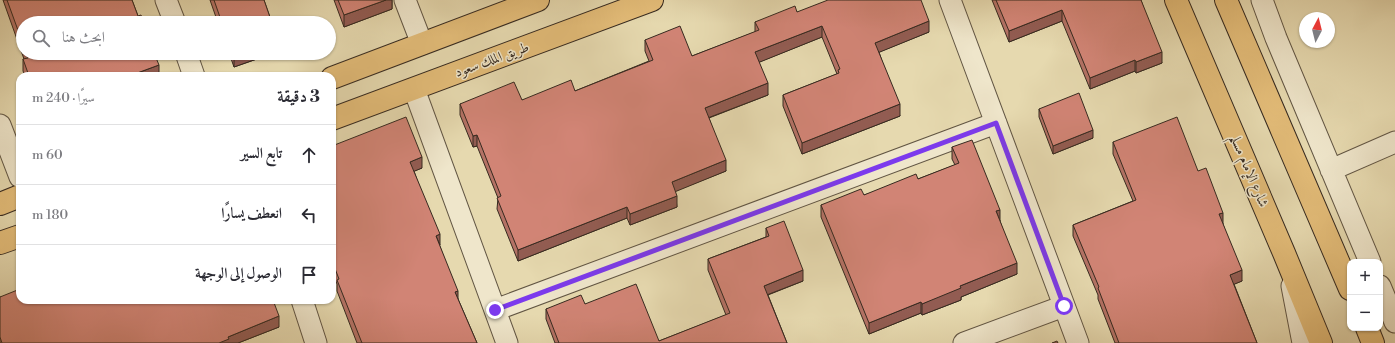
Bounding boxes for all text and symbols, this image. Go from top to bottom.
north arrow [1299,12,1335,48]
search box [16,16,336,60]
icon: search [30,27,52,49]
text: ابحث هنا [62,28,105,47]
street label: طريق الملك سعود [452,38,532,82]
text: 3 دقيقة [277,86,320,108]
text: سيرًا · 240 m [32,90,95,106]
street label: شارع الإمام مسلم [1221,132,1272,212]
text: تابع السير [240,144,282,163]
icon: ahead [298,144,320,166]
text: 60 m [32,147,63,163]
text: انعطف يسارًا [221,204,282,223]
icon: left [298,204,320,226]
text: 180 m [32,207,68,223]
map controls [1347,259,1383,331]
button: + [1347,259,1383,295]
text: الوصول إلى الوجهة [195,264,282,283]
icon: arrive [298,264,320,286]
button: − [1347,295,1383,331]
route start [1055,297,1073,315]
route end [486,301,504,319]

